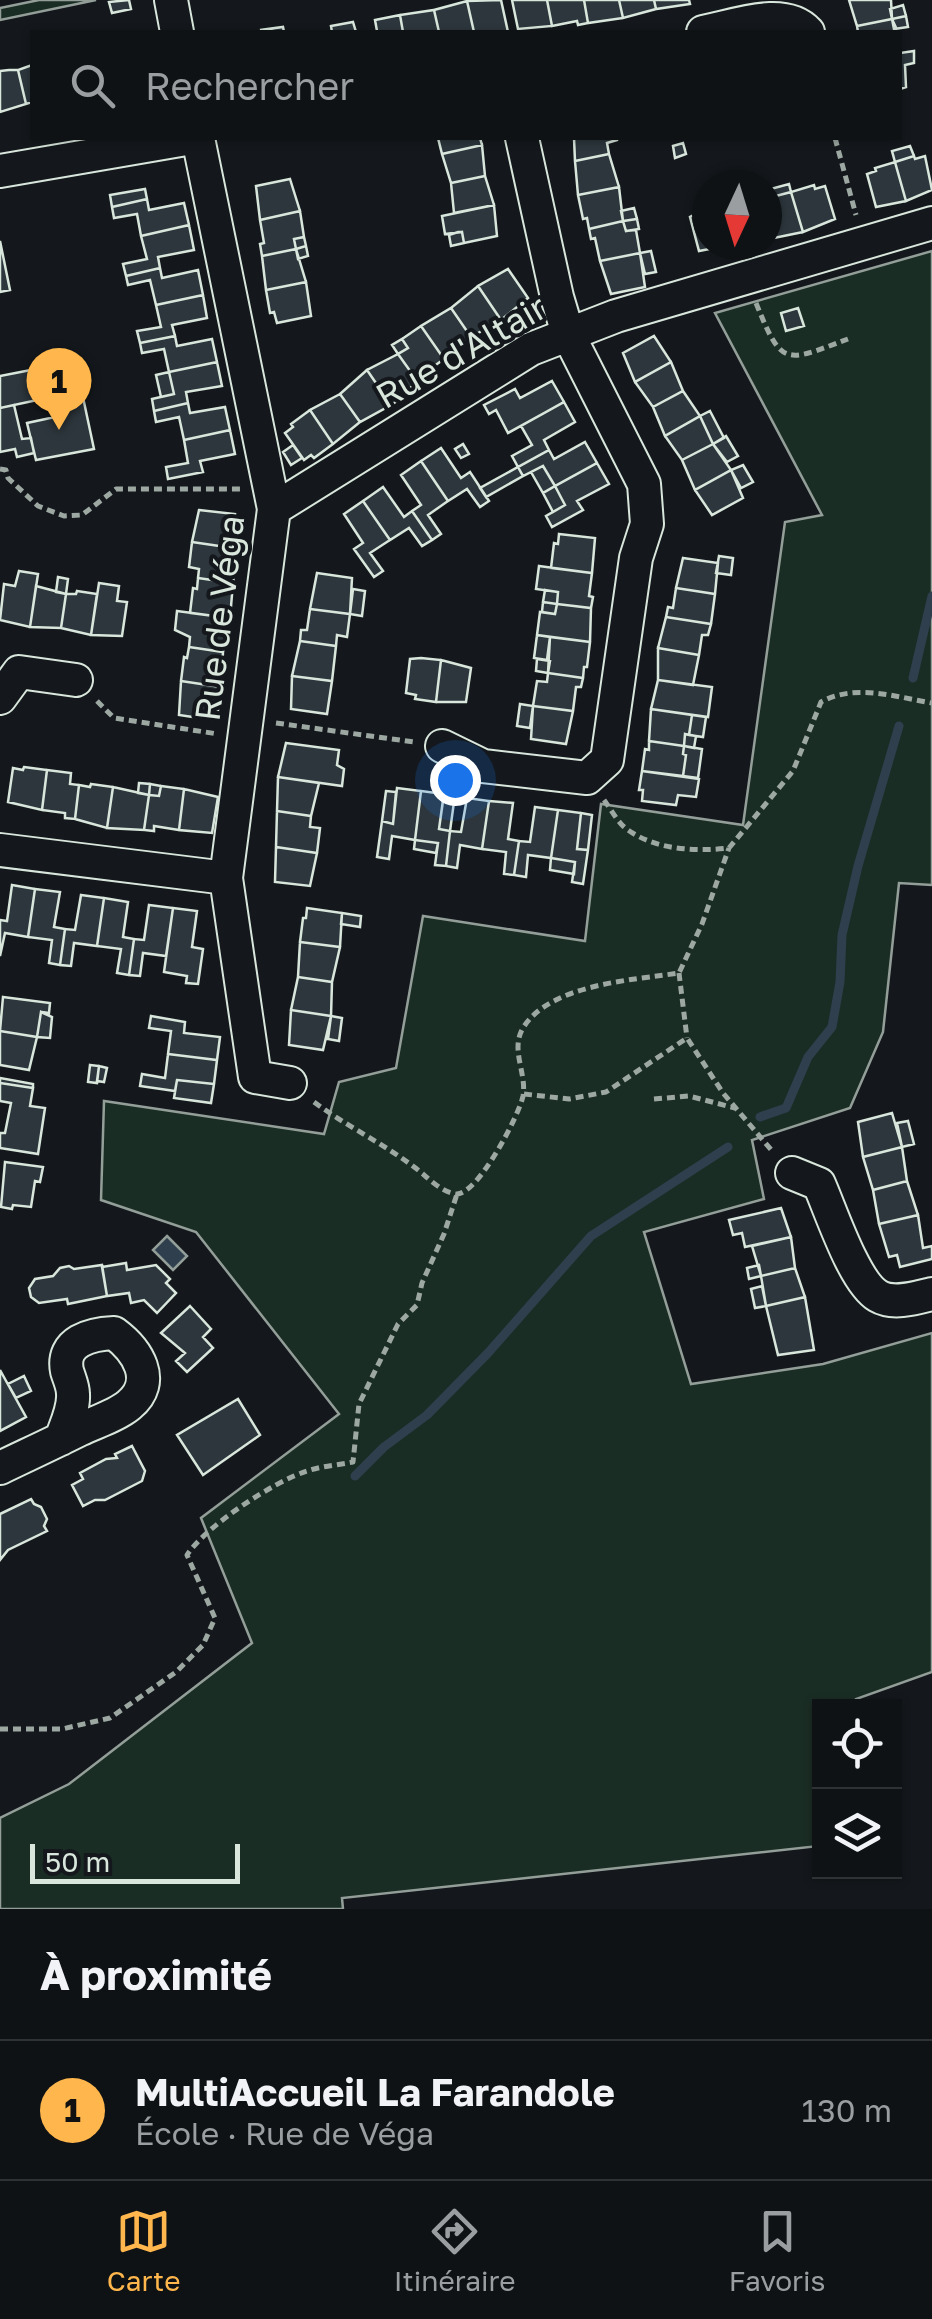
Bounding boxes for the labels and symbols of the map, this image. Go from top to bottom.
north arrow [692,170,782,260]
street label: Rue d'Altair [368,285,554,417]
pin: 1 [27,348,92,430]
street label: Rue de Véga [186,513,252,723]
your location [430,755,481,806]
scale bar [30,1839,240,1884]

